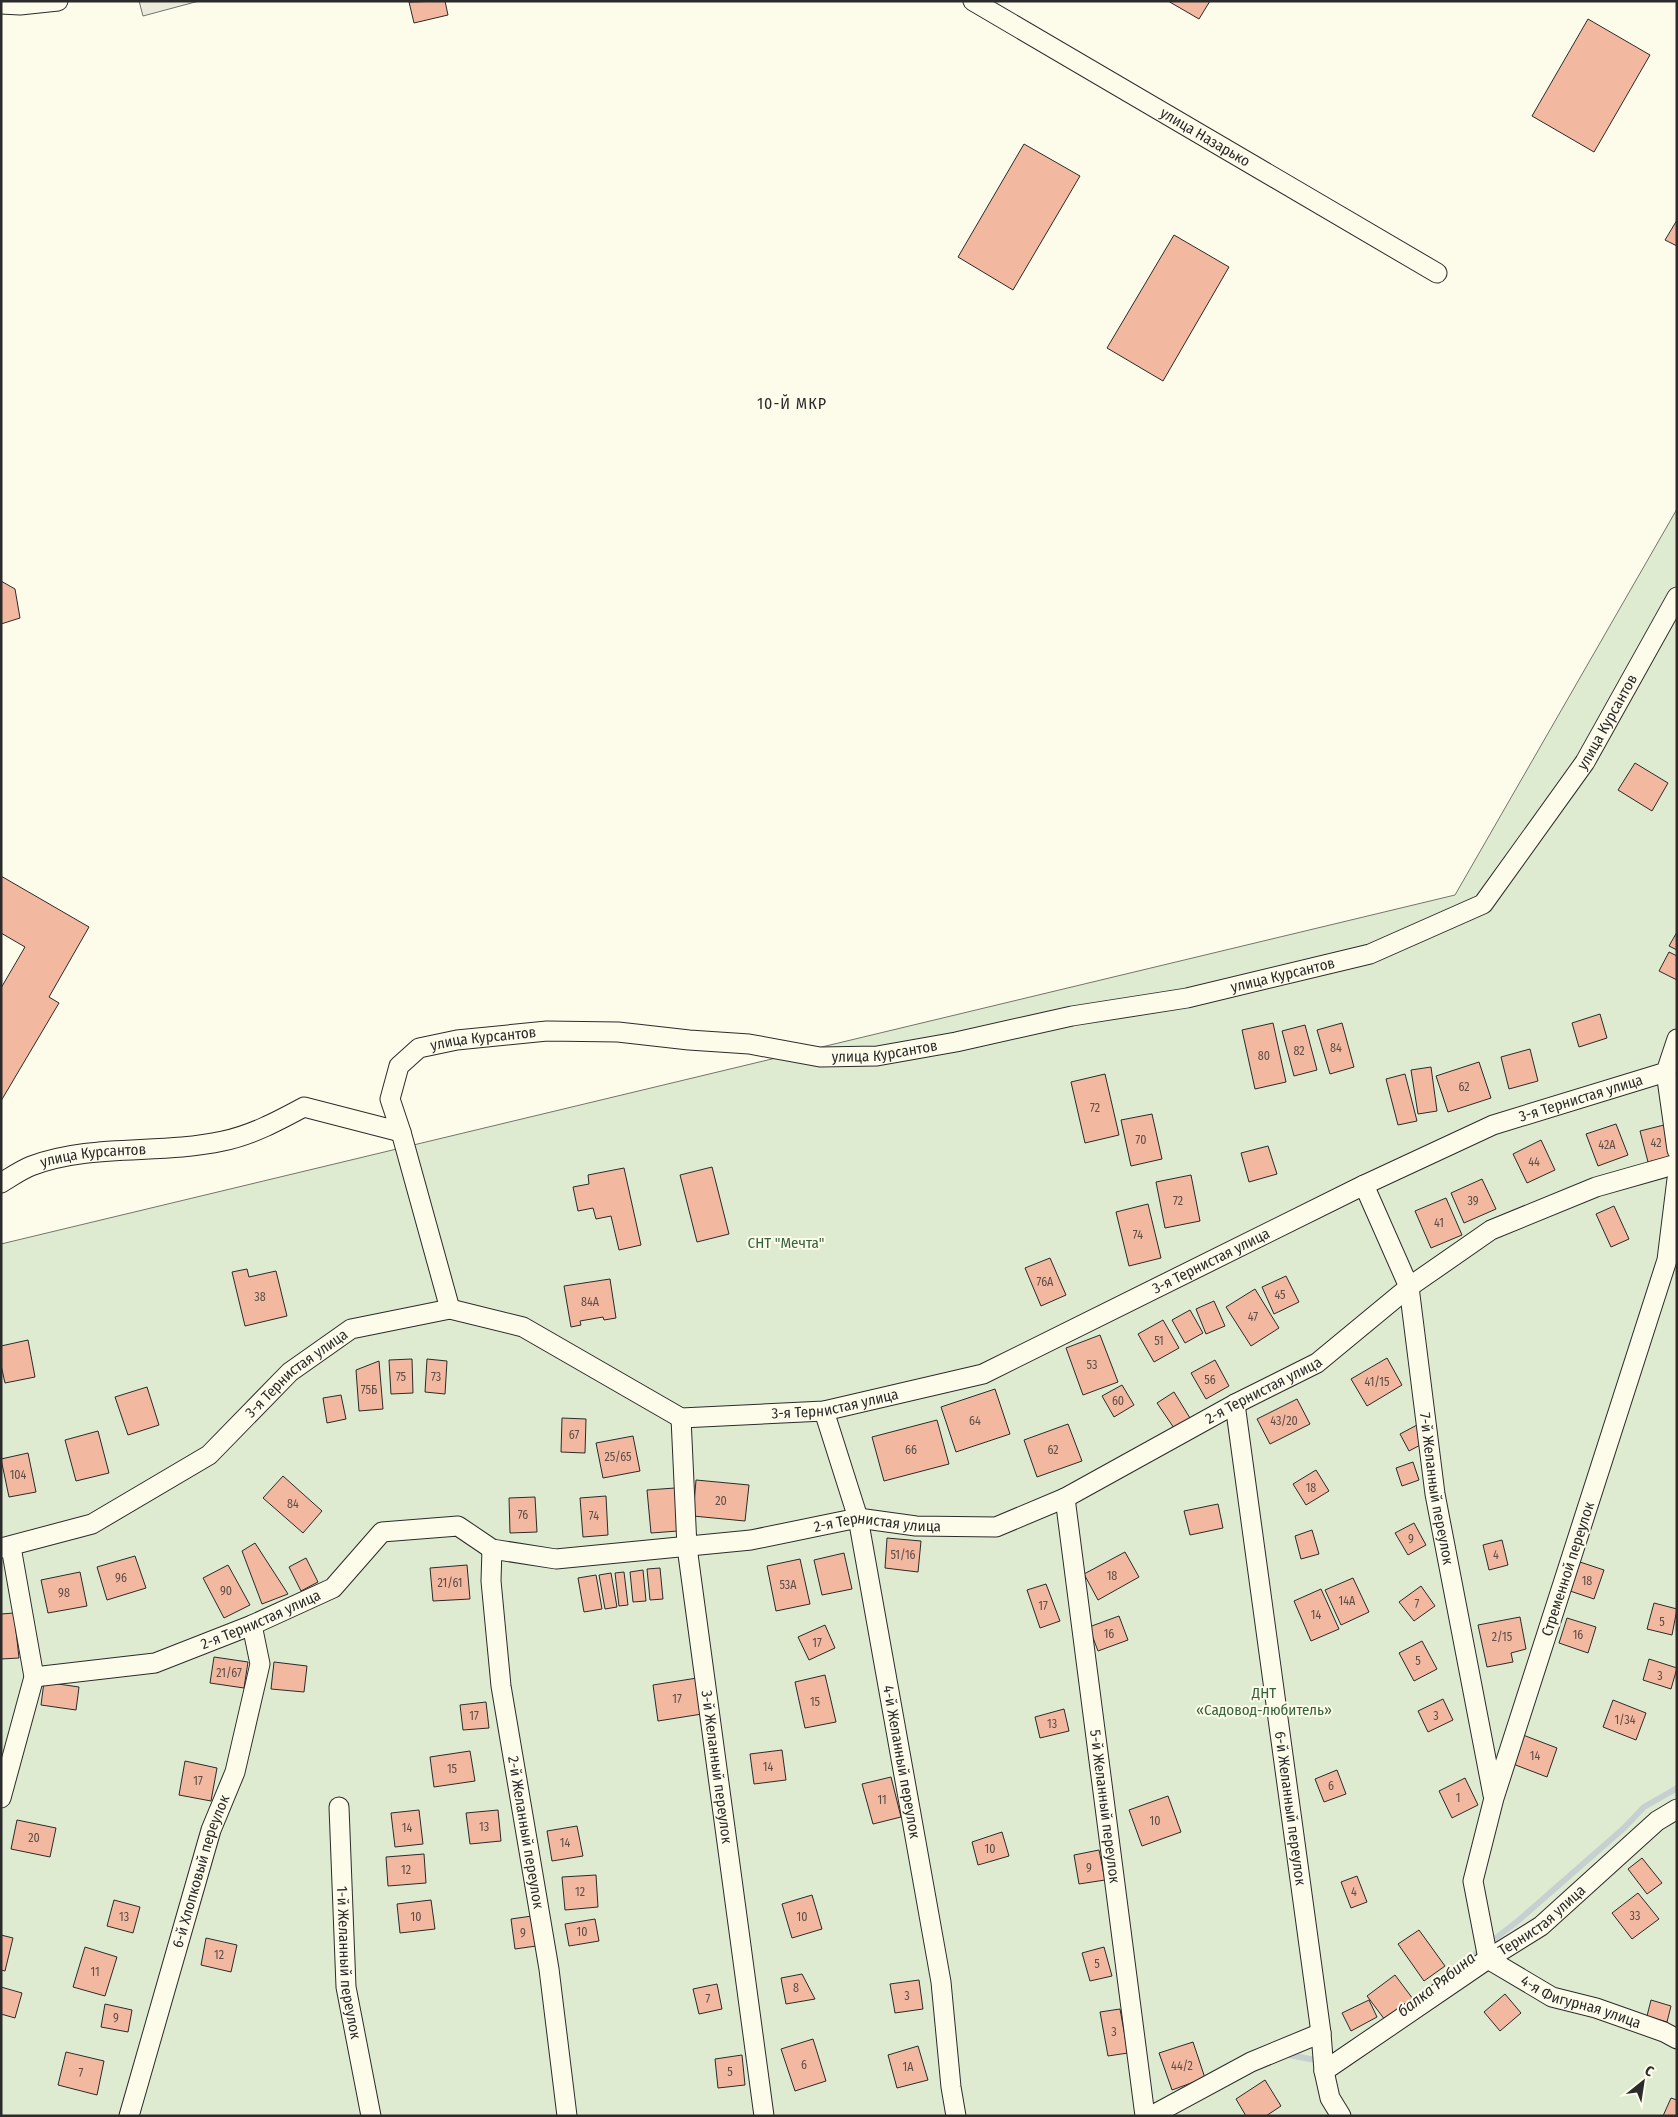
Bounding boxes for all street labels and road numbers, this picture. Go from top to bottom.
street label: улица Назарько [1157,104,1253,170]
street label: улица Курсантов [1573,671,1641,773]
street label: улица Курсантов [1229,954,1337,996]
street label: улица Курсантов [429,1023,537,1054]
street label: улица Курсантов [832,1036,939,1066]
street label: 3-я Тернистая улица [1517,1071,1645,1126]
street label: улица Курсантов [38,1140,146,1171]
street label: 3-я Тернистая улица [1149,1224,1273,1298]
street label: 3-я Тернистая улица [241,1325,351,1421]
street label: 2-я Тернистая улица [1202,1353,1326,1428]
street label: 3-я Тернистая улица [771,1385,900,1423]
street label: 7-й Желанный переулок [1416,1411,1457,1566]
street label: Стременной переулок [1538,1500,1598,1638]
street label: 2-я Тернистая улица [812,1509,941,1536]
street label: 2-я Тернистая улица [198,1586,323,1653]
street label: 4-й Желанный переулок [879,1684,924,1840]
street label: 3-й Желанный переулок [697,1689,736,1845]
street label: 5-й Желанный переулок [1086,1729,1124,1884]
street label: 6-й Желанный переулок [1271,1730,1310,1886]
street label: 2-й Желанный переулок [504,1755,548,1910]
street label: 6-й Хлопковый переулок [169,1792,234,1950]
street label: Тернистая улица [1495,1881,1589,1959]
street label: 1-й Желанный переулок [333,1886,365,2040]
street label: 4-я Фигурная улица [1517,1971,1643,2032]

